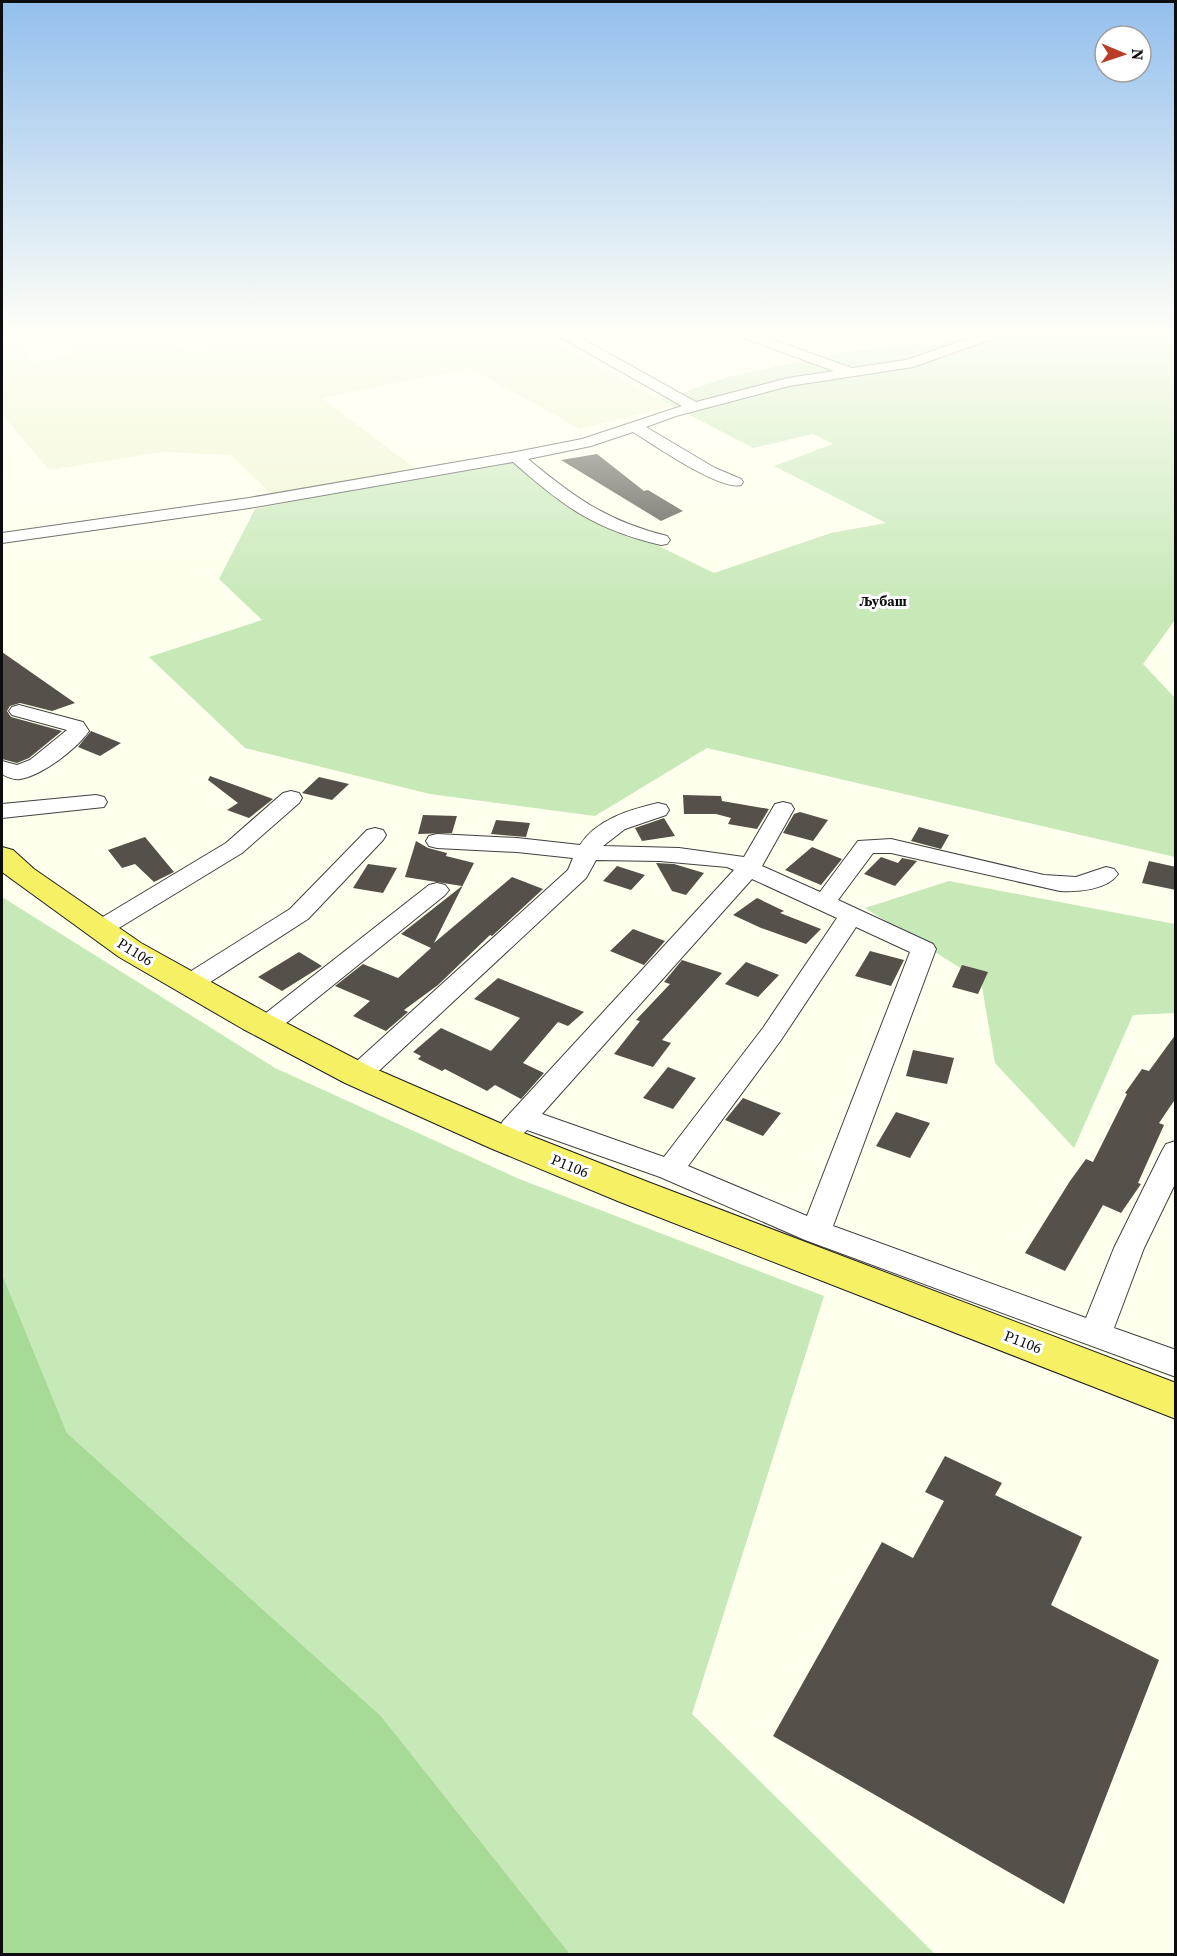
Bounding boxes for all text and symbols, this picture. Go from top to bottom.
north arrow [1093,24,1153,84]
text: N [1127,48,1149,61]
district label: Љубаш [859,591,907,611]
street label: P1106 [113,932,157,971]
street label: P1106 [548,1149,592,1183]
street label: P1106 [1001,1325,1045,1358]

